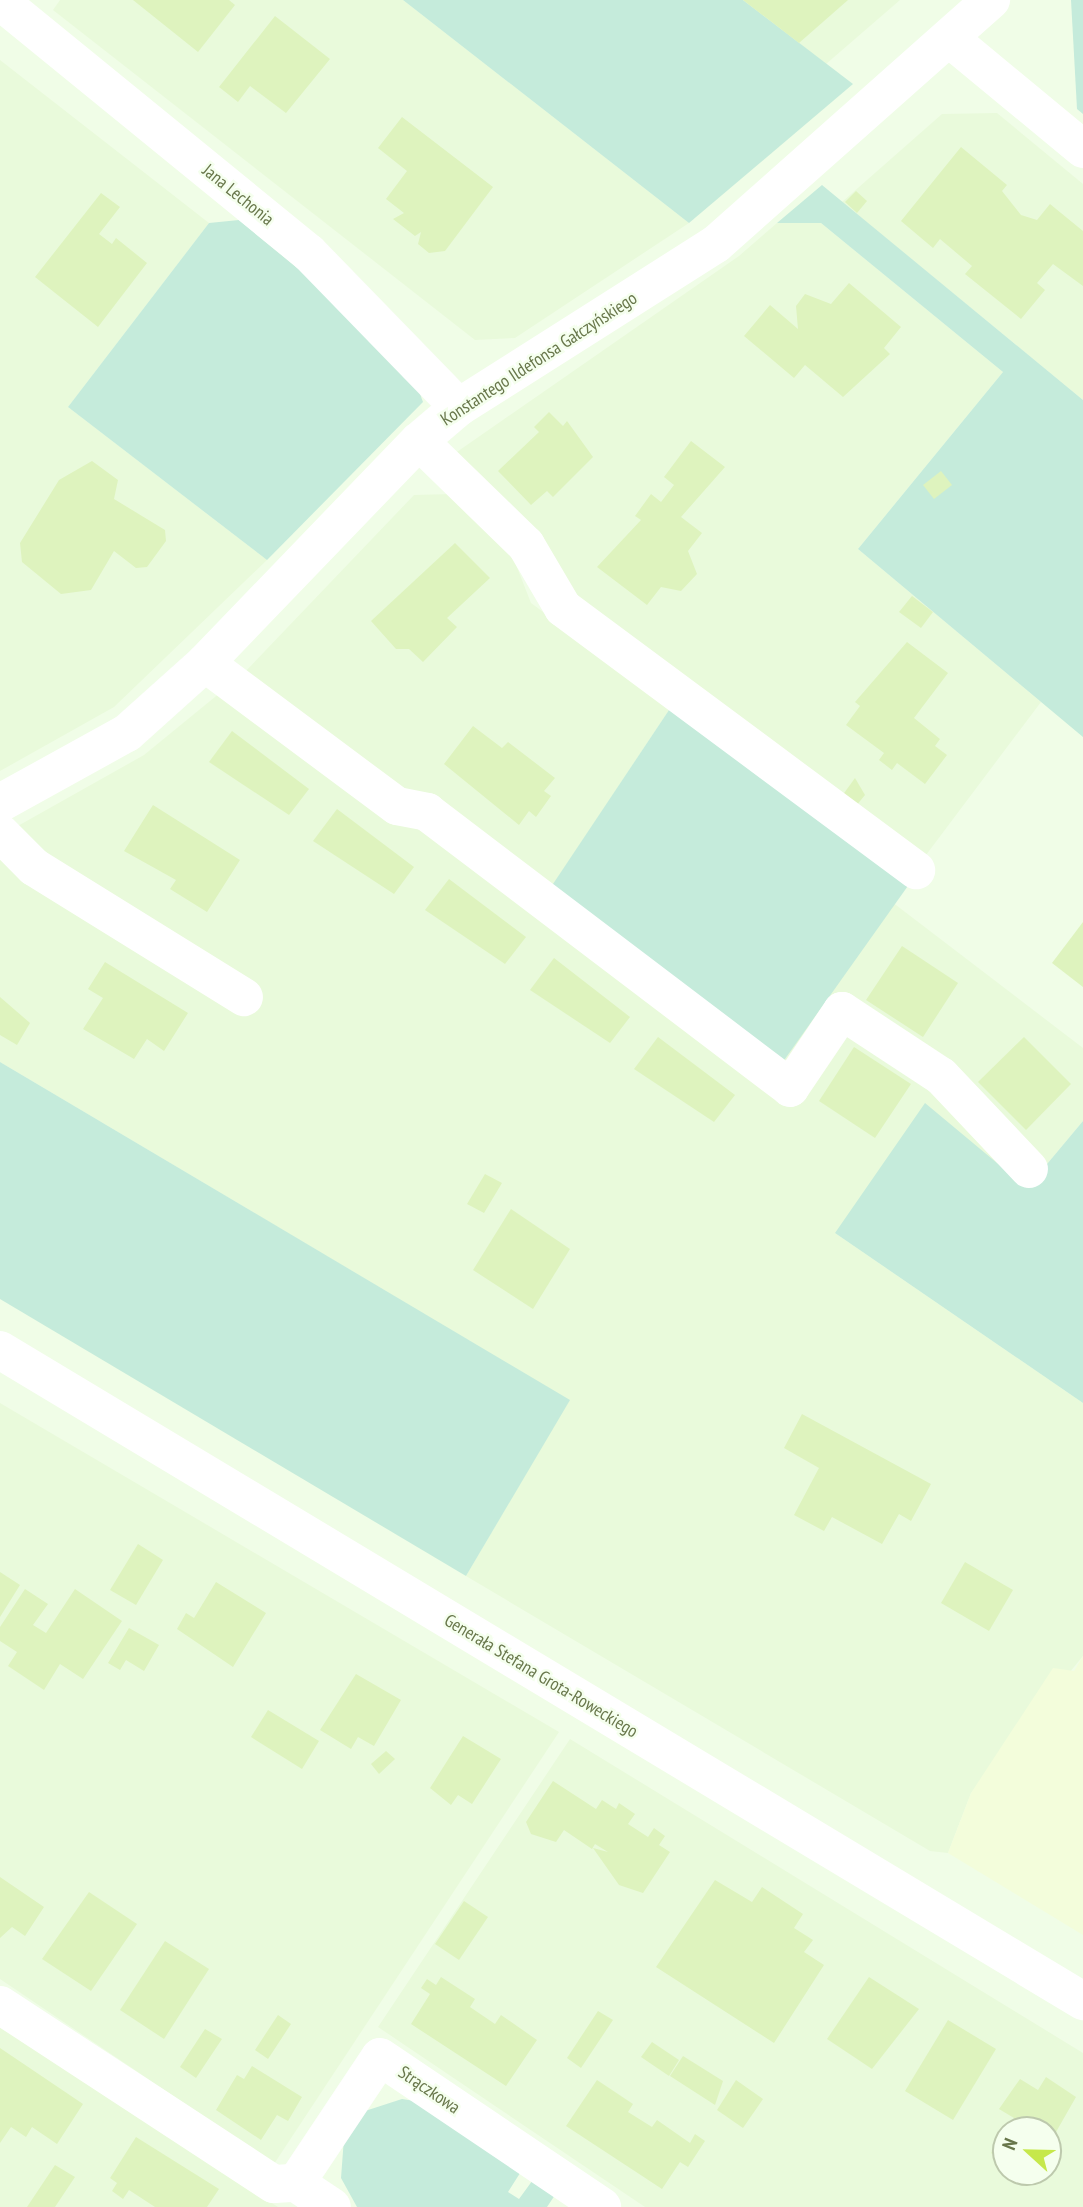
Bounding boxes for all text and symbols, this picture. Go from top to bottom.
street label: Jana Lechonia [198,160,278,230]
street label: Konstantego Ildefonsa Gałczyńskiego [437,287,641,431]
street label: Generała Stefana Grota-Roweckiego [440,1610,642,1742]
street label: Strączkowa [394,2062,464,2118]
north arrow [992,2116,1062,2186]
text: N [996,2135,1022,2153]

